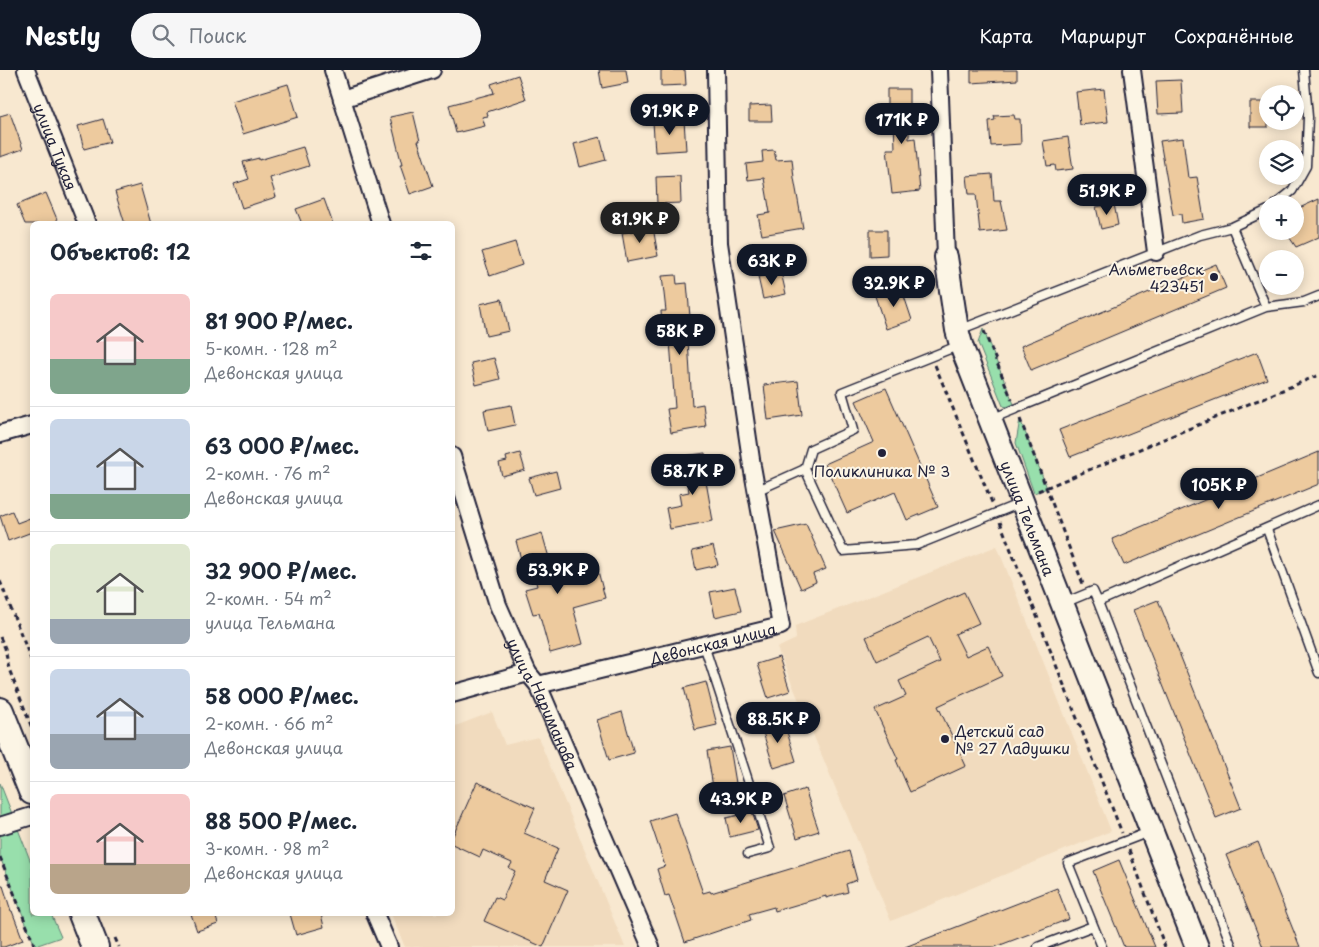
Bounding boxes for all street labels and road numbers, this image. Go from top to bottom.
street label: улица Тукая [29,99,84,193]
street label: улица Тельмана [996,457,1062,579]
street label: Девонская улица [646,616,779,669]
street label: улица Нариманова [502,634,585,774]

